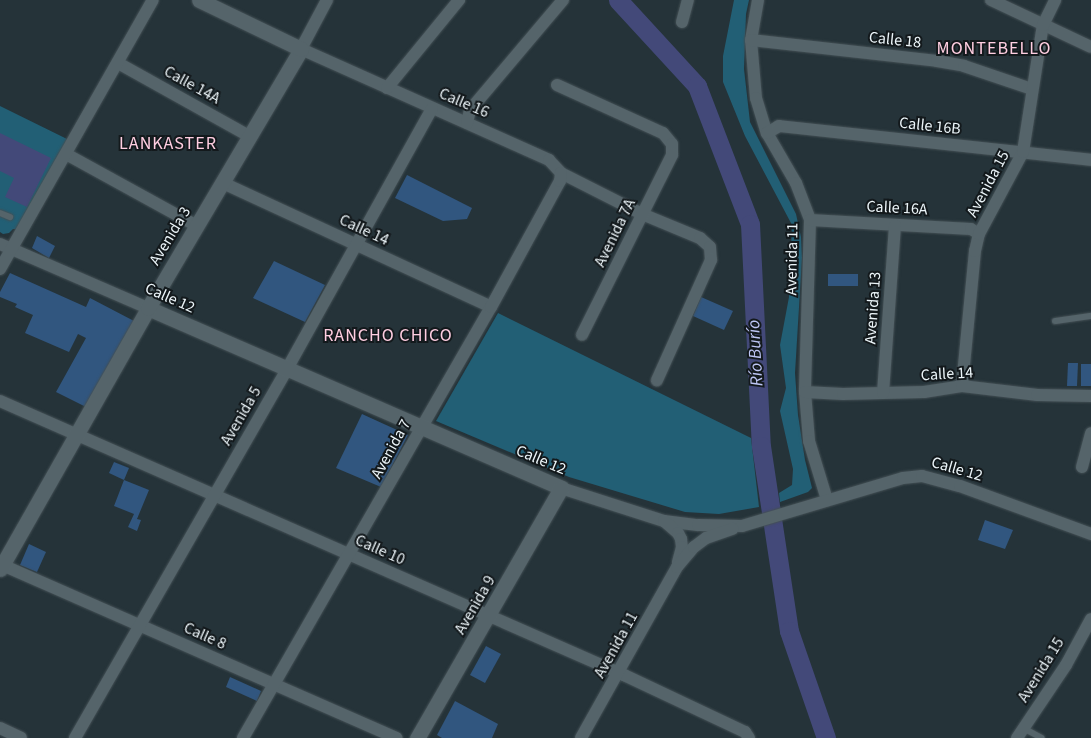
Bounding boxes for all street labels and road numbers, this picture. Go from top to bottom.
street label: Calle 18 [868,28,922,52]
street label: Calle 14A [161,62,223,108]
street label: Calle 16 [436,84,492,122]
street label: Calle 16B [898,113,962,139]
street label: Avenida 15 [962,147,1014,221]
street label: Avenida 7A [590,196,640,270]
street label: Calle 16A [866,197,928,219]
street label: Avenida 3 [145,203,195,269]
street label: Calle 14 [336,210,392,250]
street label: Avenida 11 [782,223,802,295]
street label: Avenida 13 [861,271,885,345]
street label: Calle 12 [142,279,198,317]
street label: Calle 14 [920,363,974,385]
street label: Avenida 5 [217,383,265,449]
street label: Avenida 7 [367,416,415,482]
street label: Calle 12 [513,441,569,479]
street label: Calle 12 [929,453,985,485]
street label: Calle 10 [352,531,408,569]
street label: Avenida 9 [451,572,499,638]
street label: Avenida 11 [590,609,642,681]
street label: Calle 8 [181,618,229,654]
street label: Avenida 15 [1014,634,1068,706]

